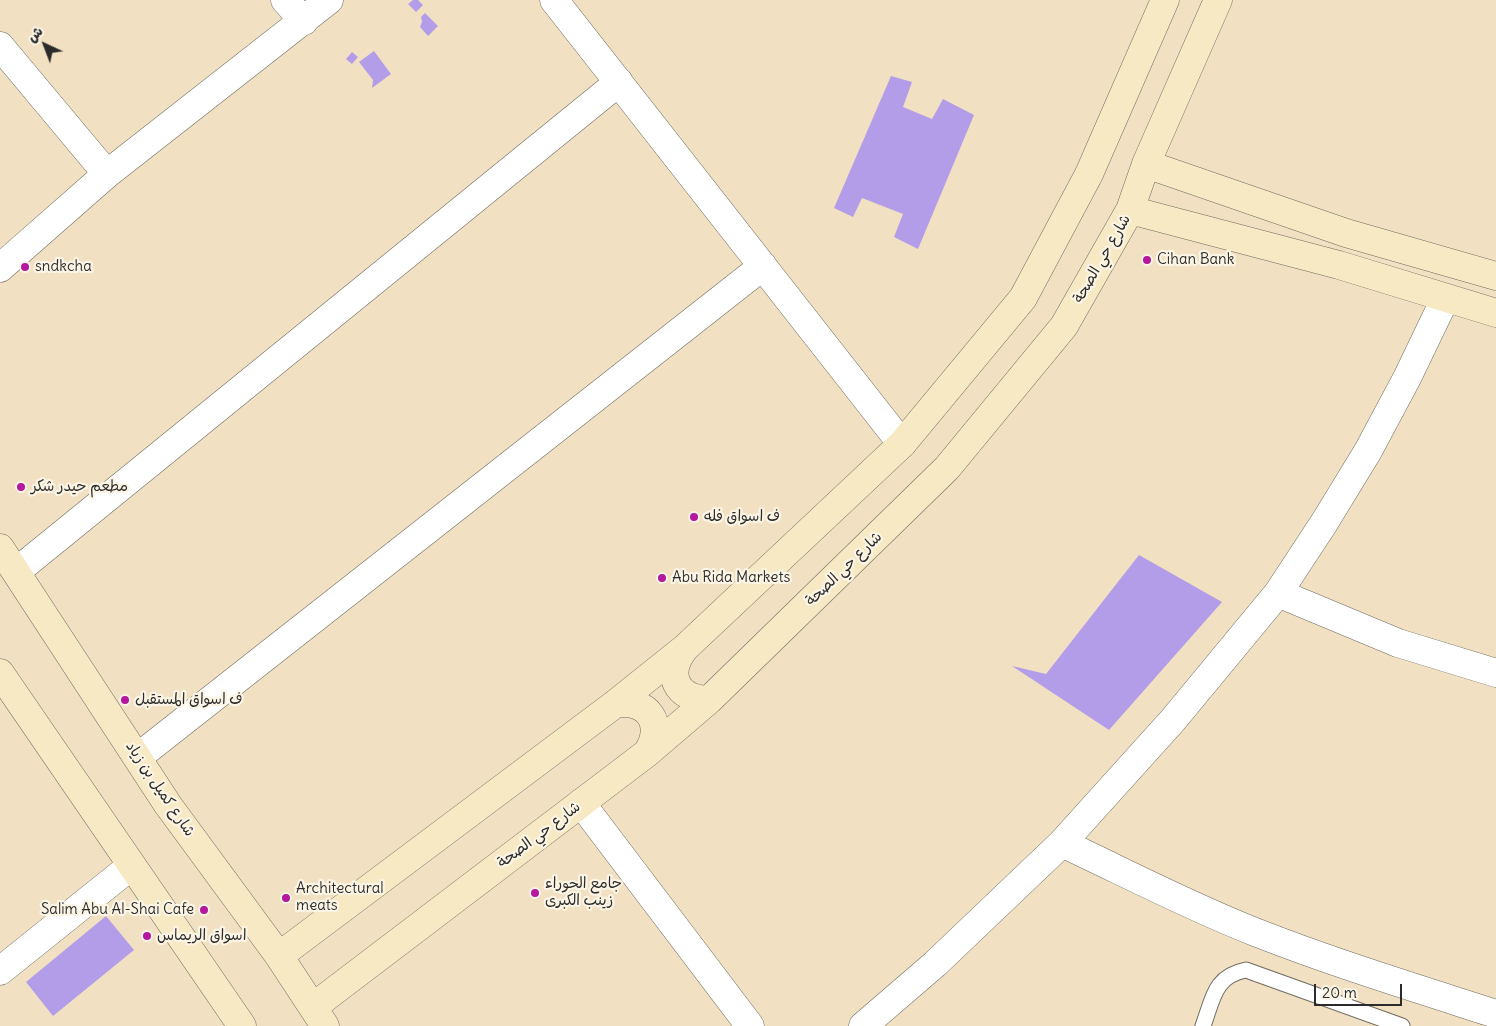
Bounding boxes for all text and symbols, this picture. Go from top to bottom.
north arrow [20,20,70,70]
text: ش [23,22,47,46]
street label: شارع حي الصحة [1069,212,1135,306]
place label: Cihan Bank [1157,251,1234,269]
marker: Cihan Bank [1141,254,1153,266]
place label: sndkcha [35,258,92,276]
marker: sndkcha [19,261,31,273]
place label: مطعم حيدر شكر [31,478,128,496]
marker: مطعم حيدر شكر [15,481,27,493]
place label: ف اسواق فله [704,508,780,526]
marker: ف اسواق فله [688,511,700,523]
street label: شارع حي الصحة [802,528,886,610]
place label: Abu Rida Markets [672,569,790,587]
marker: Abu Rida Markets [656,572,668,584]
place label: ف اسواق المستقبل [135,691,243,709]
marker: ف اسواق المستقبل [119,694,131,706]
street label: شارع كميل بن زياد [122,738,198,840]
street label: شارع حي الصحة [494,798,584,872]
place label: جامع الحوراء زينب الكبرى [545,875,622,910]
place label: Architectural meats [296,880,384,915]
marker: جامع الحوراء زينب الكبرى [529,887,541,899]
marker: Architectural meats [280,892,292,904]
place label: Salim Abu Al-Shai Cafe [41,901,194,919]
marker: Salim Abu Al-Shai Cafe [198,904,210,916]
place label: اسواق الريماس [157,927,246,945]
marker: اسواق الريماس [141,930,153,942]
scale bar [1316,974,1404,1006]
text: 20 m [1322,983,1357,1002]

